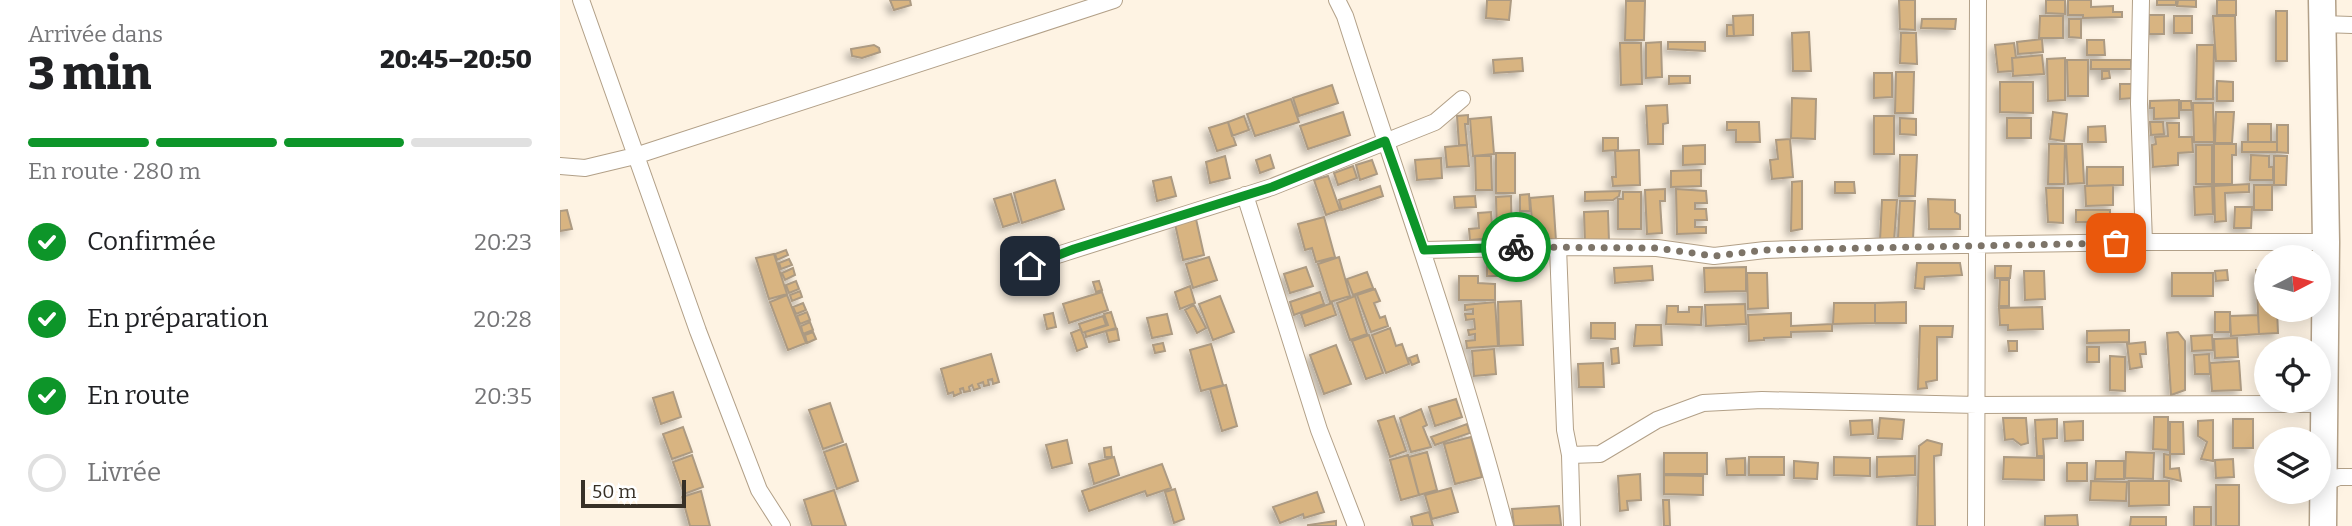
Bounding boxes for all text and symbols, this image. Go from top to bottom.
text: Arrivée dans [28,20,163,48]
text: 20:45–20:50 [380,44,532,75]
text: 3 min [28,46,151,101]
text: En route · 280 m [28,157,201,185]
courier [1481,212,1551,282]
pin [2086,213,2146,273]
icon: check [28,223,66,261]
icon: bag [2097,224,2135,262]
text: Confirmée [87,226,216,257]
text: 20:23 [474,228,532,256]
icon: bike [1497,228,1535,266]
pin [1000,236,1060,296]
north arrow [2254,245,2331,322]
map controls [2254,245,2331,504]
icon: home [1011,247,1049,285]
icon: check [28,300,66,338]
text: En préparation [87,303,268,334]
text: 20:28 [474,305,532,333]
button: locate [2254,336,2331,413]
icon: check [28,377,66,415]
text: En route [87,380,190,411]
text: 20:35 [475,382,532,410]
button: layers [2254,427,2331,504]
text: Livrée [87,457,161,488]
scale bar [581,477,686,509]
text: 50 m [592,480,636,503]

